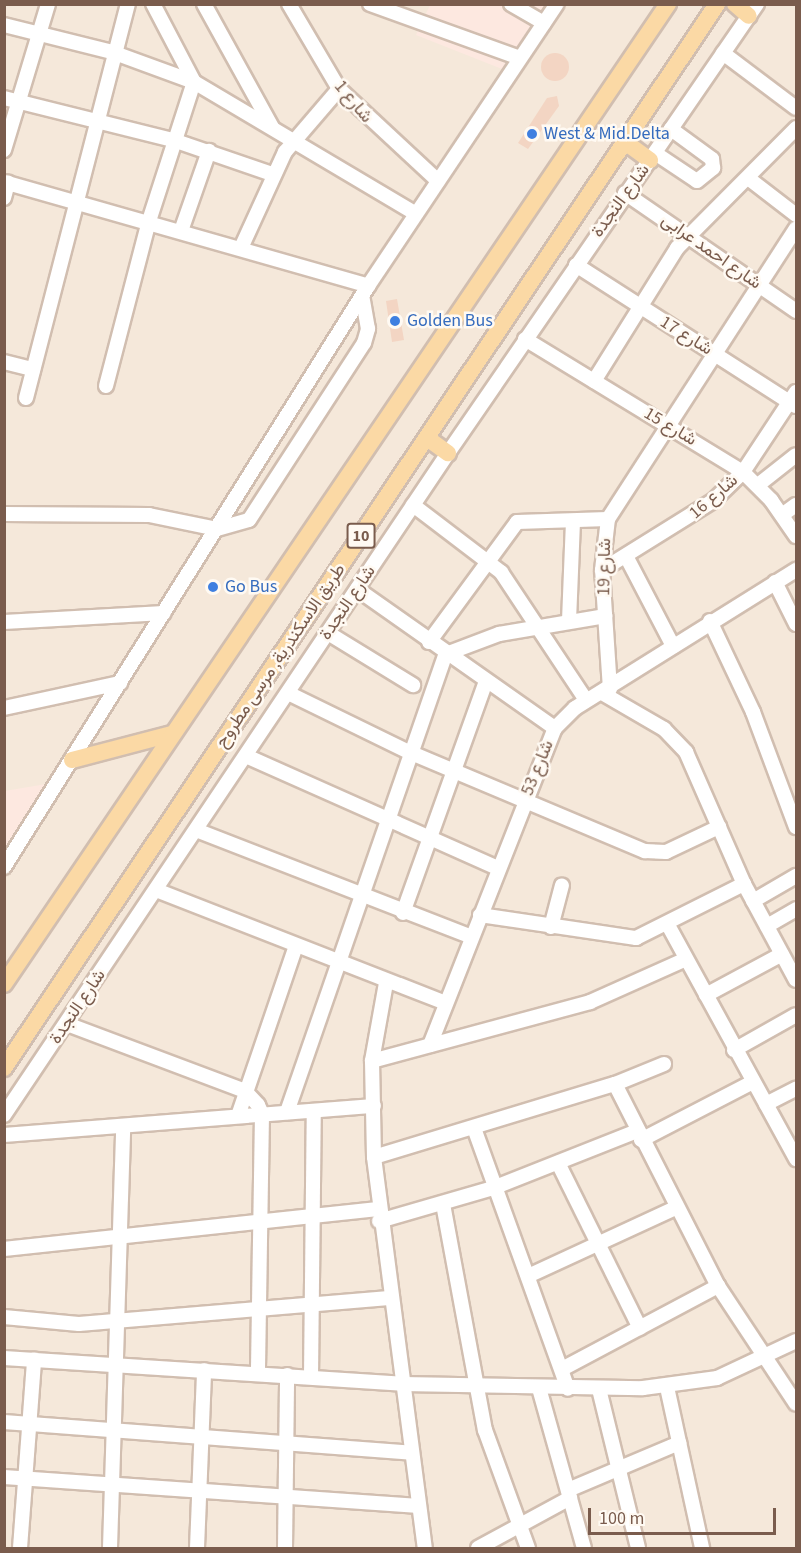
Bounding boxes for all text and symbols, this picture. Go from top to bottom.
street label: شارع 1 [329,76,377,128]
place label: West & Mid.Delta [544,123,670,145]
marker: West & Mid.Delta [525,127,539,141]
street label: شارع النجدة [587,160,655,242]
street label: شارع احمد عرابى [657,209,765,295]
place label: Golden Bus [407,310,493,332]
street label: شارع 17 [656,312,716,360]
marker: Golden Bus [388,314,402,328]
street label: شارع 15 [640,403,700,451]
street label: شارع 16 [685,470,743,524]
road number: 10 [346,523,376,549]
street label: شارع 19 [594,538,616,596]
street label: طريق الاسكندرية, مرسى مطروح [211,560,351,752]
street label: شارع النجدة [315,562,381,644]
place label: Go Bus [225,576,277,598]
marker: Go Bus [206,580,220,594]
street label: شارع 53 [517,737,559,799]
street label: شارع النجدة [45,966,111,1048]
scale bar [591,1496,778,1534]
text: 100 m [599,1506,644,1531]

